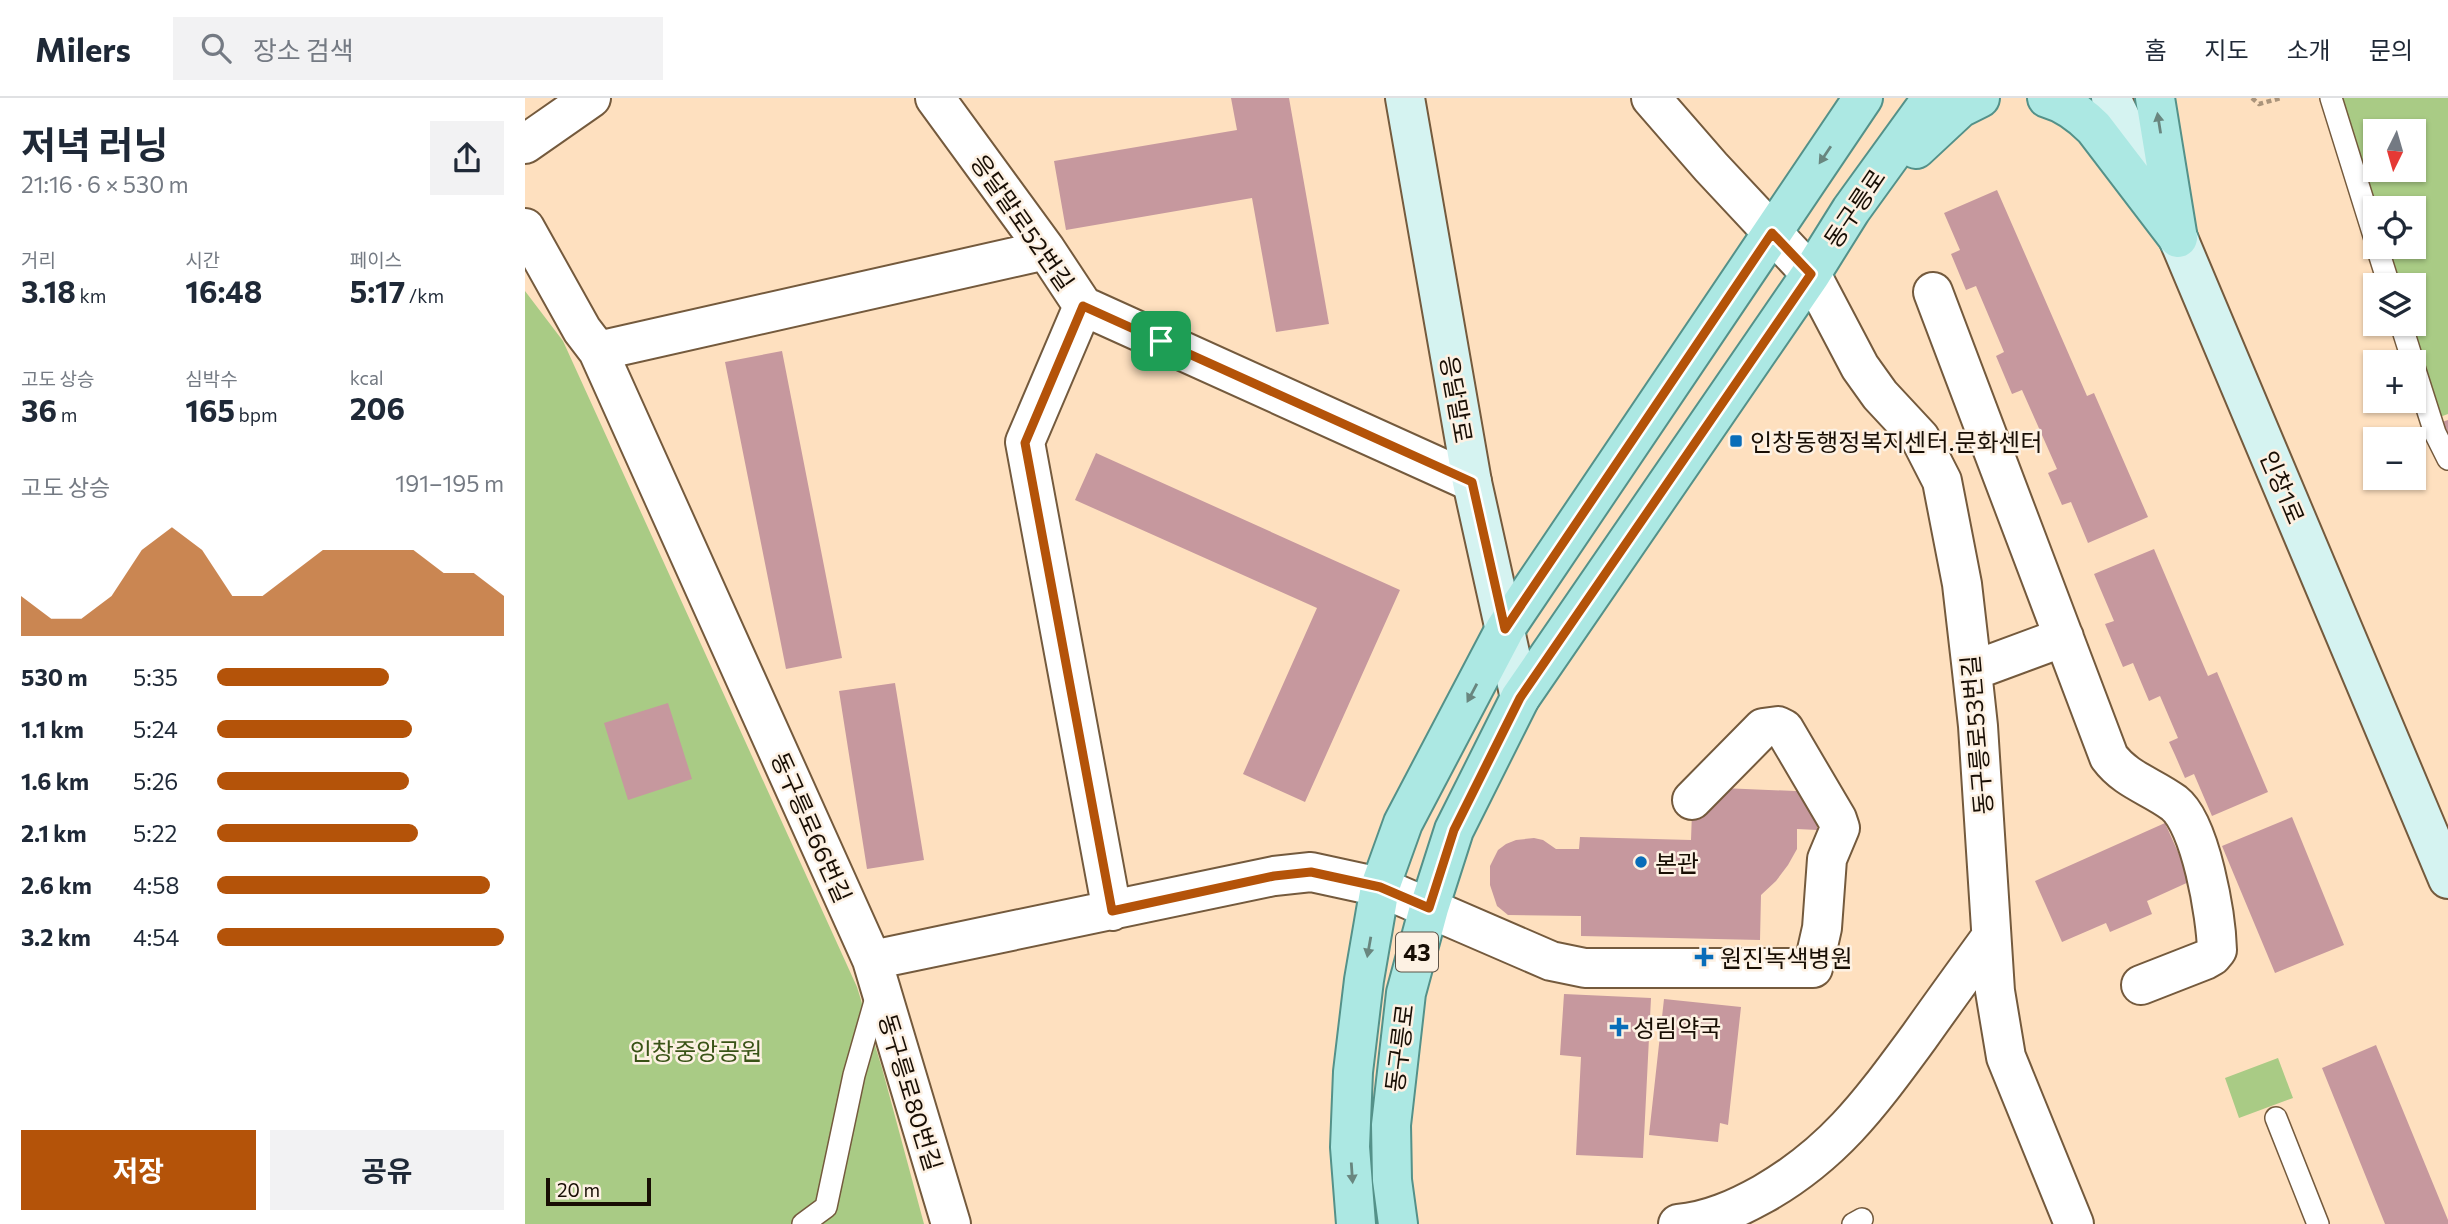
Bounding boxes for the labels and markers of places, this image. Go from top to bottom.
pin [1131,311,1191,371]
place label: 인창동행정복지센터.문화센터 [1750,427,2043,456]
marker: 인창동행정복지센터.문화센터 [1728,433,1744,449]
place label: 본관 [1655,848,1699,877]
marker: 본관 [1633,854,1649,870]
place label: 원진녹색병원 [1720,943,1852,972]
marker: 원진녹색병원 [1694,947,1714,967]
place label: 성림약국 [1633,1013,1721,1042]
marker: 성림약국 [1611,1019,1627,1035]

